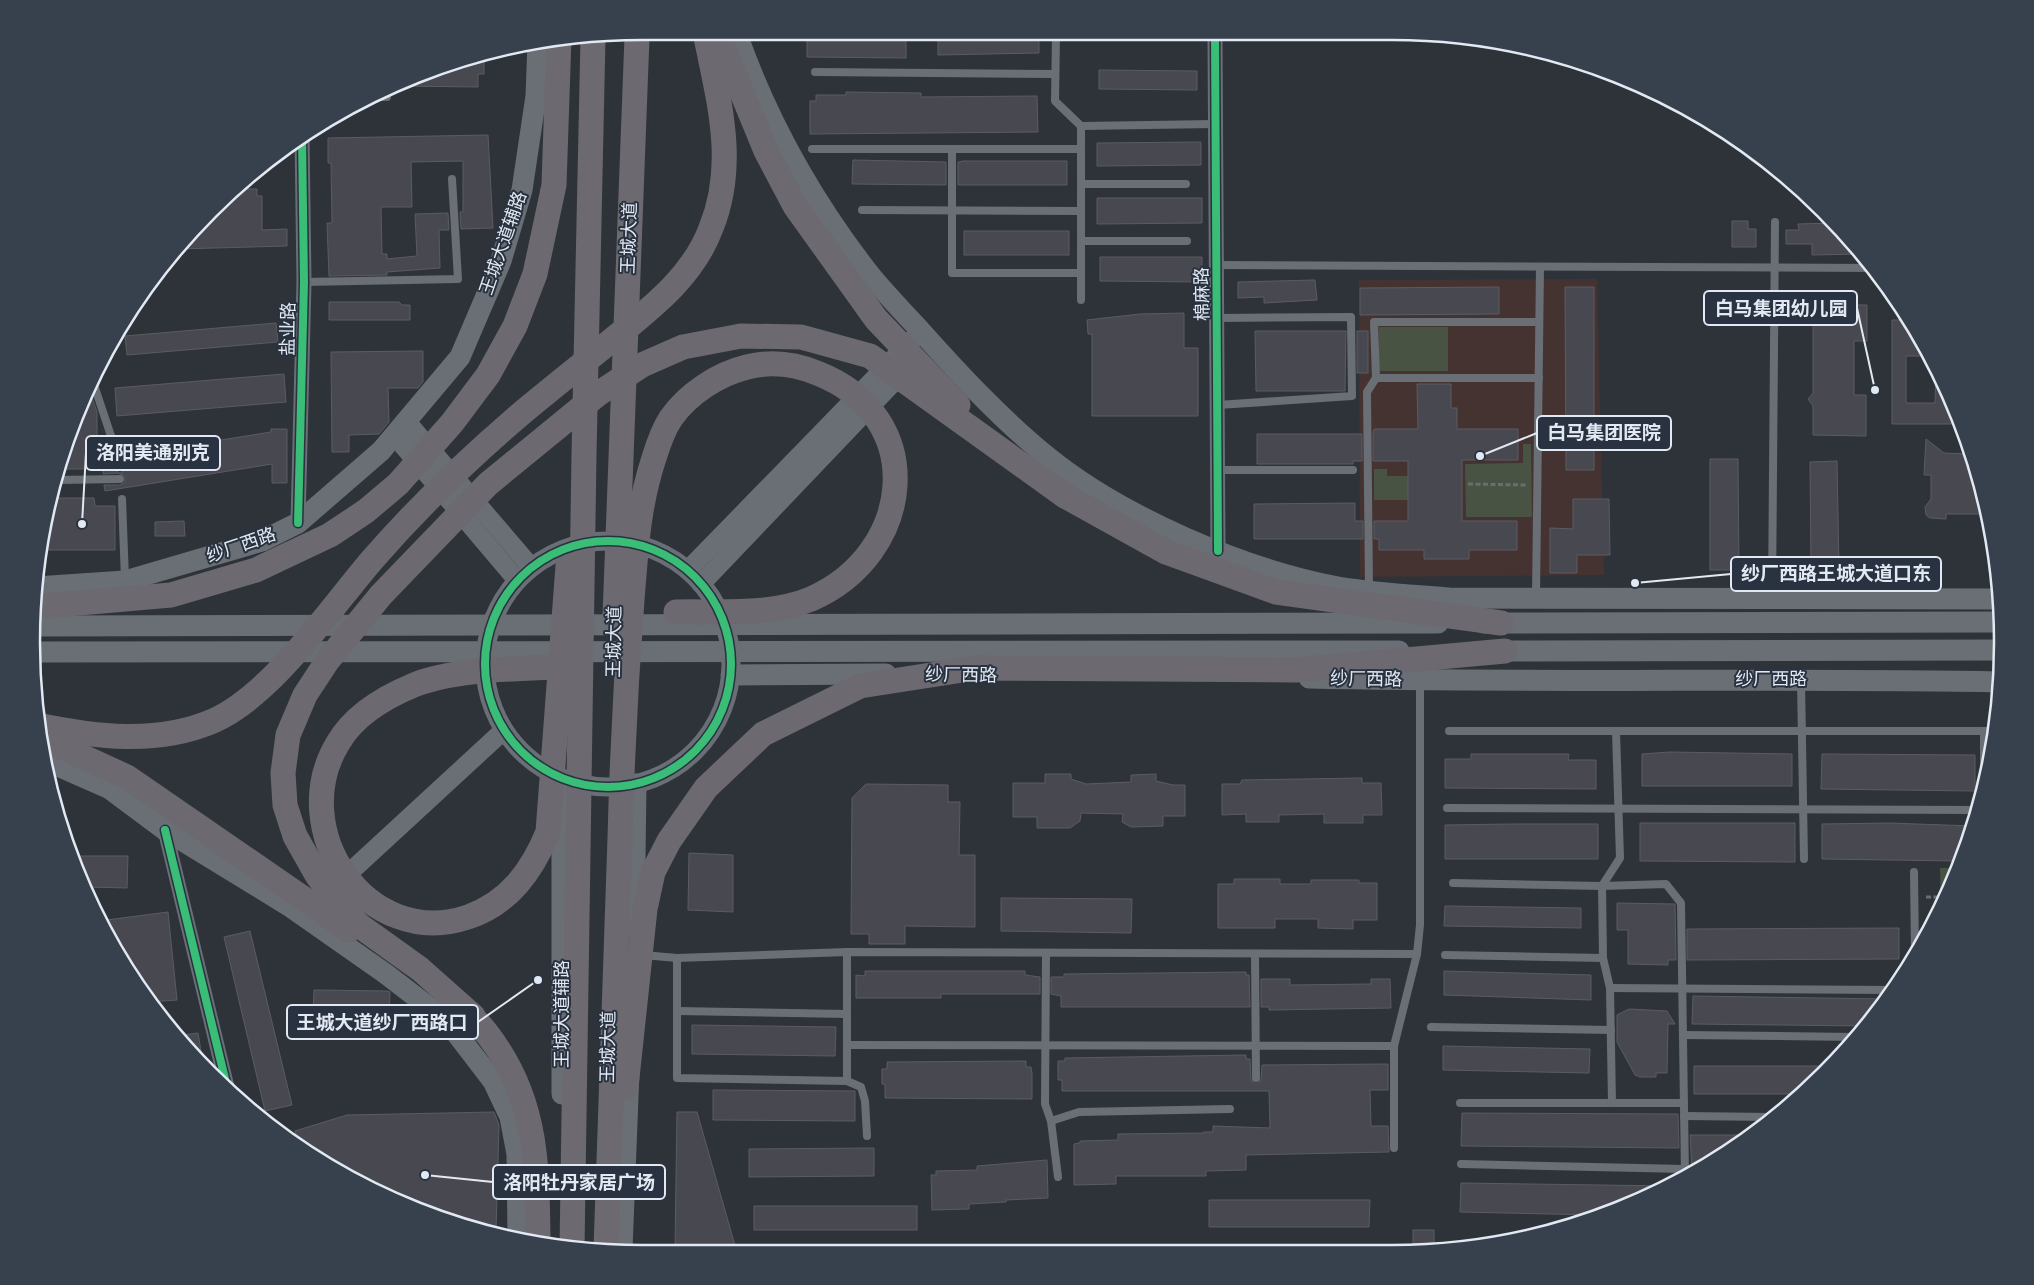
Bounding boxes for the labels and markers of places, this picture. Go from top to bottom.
callout: 白马集团幼儿园 [1704,291,1857,325]
callout: 白马集团医院 [1537,416,1671,450]
callout: 洛阳美通别克 [86,436,220,470]
callout: 纱厂西路王城大道口东 [1731,557,1941,591]
callout: 王城大道纱厂西路口 [287,1005,478,1039]
callout: 洛阳牡丹家居广场 [493,1165,665,1199]

